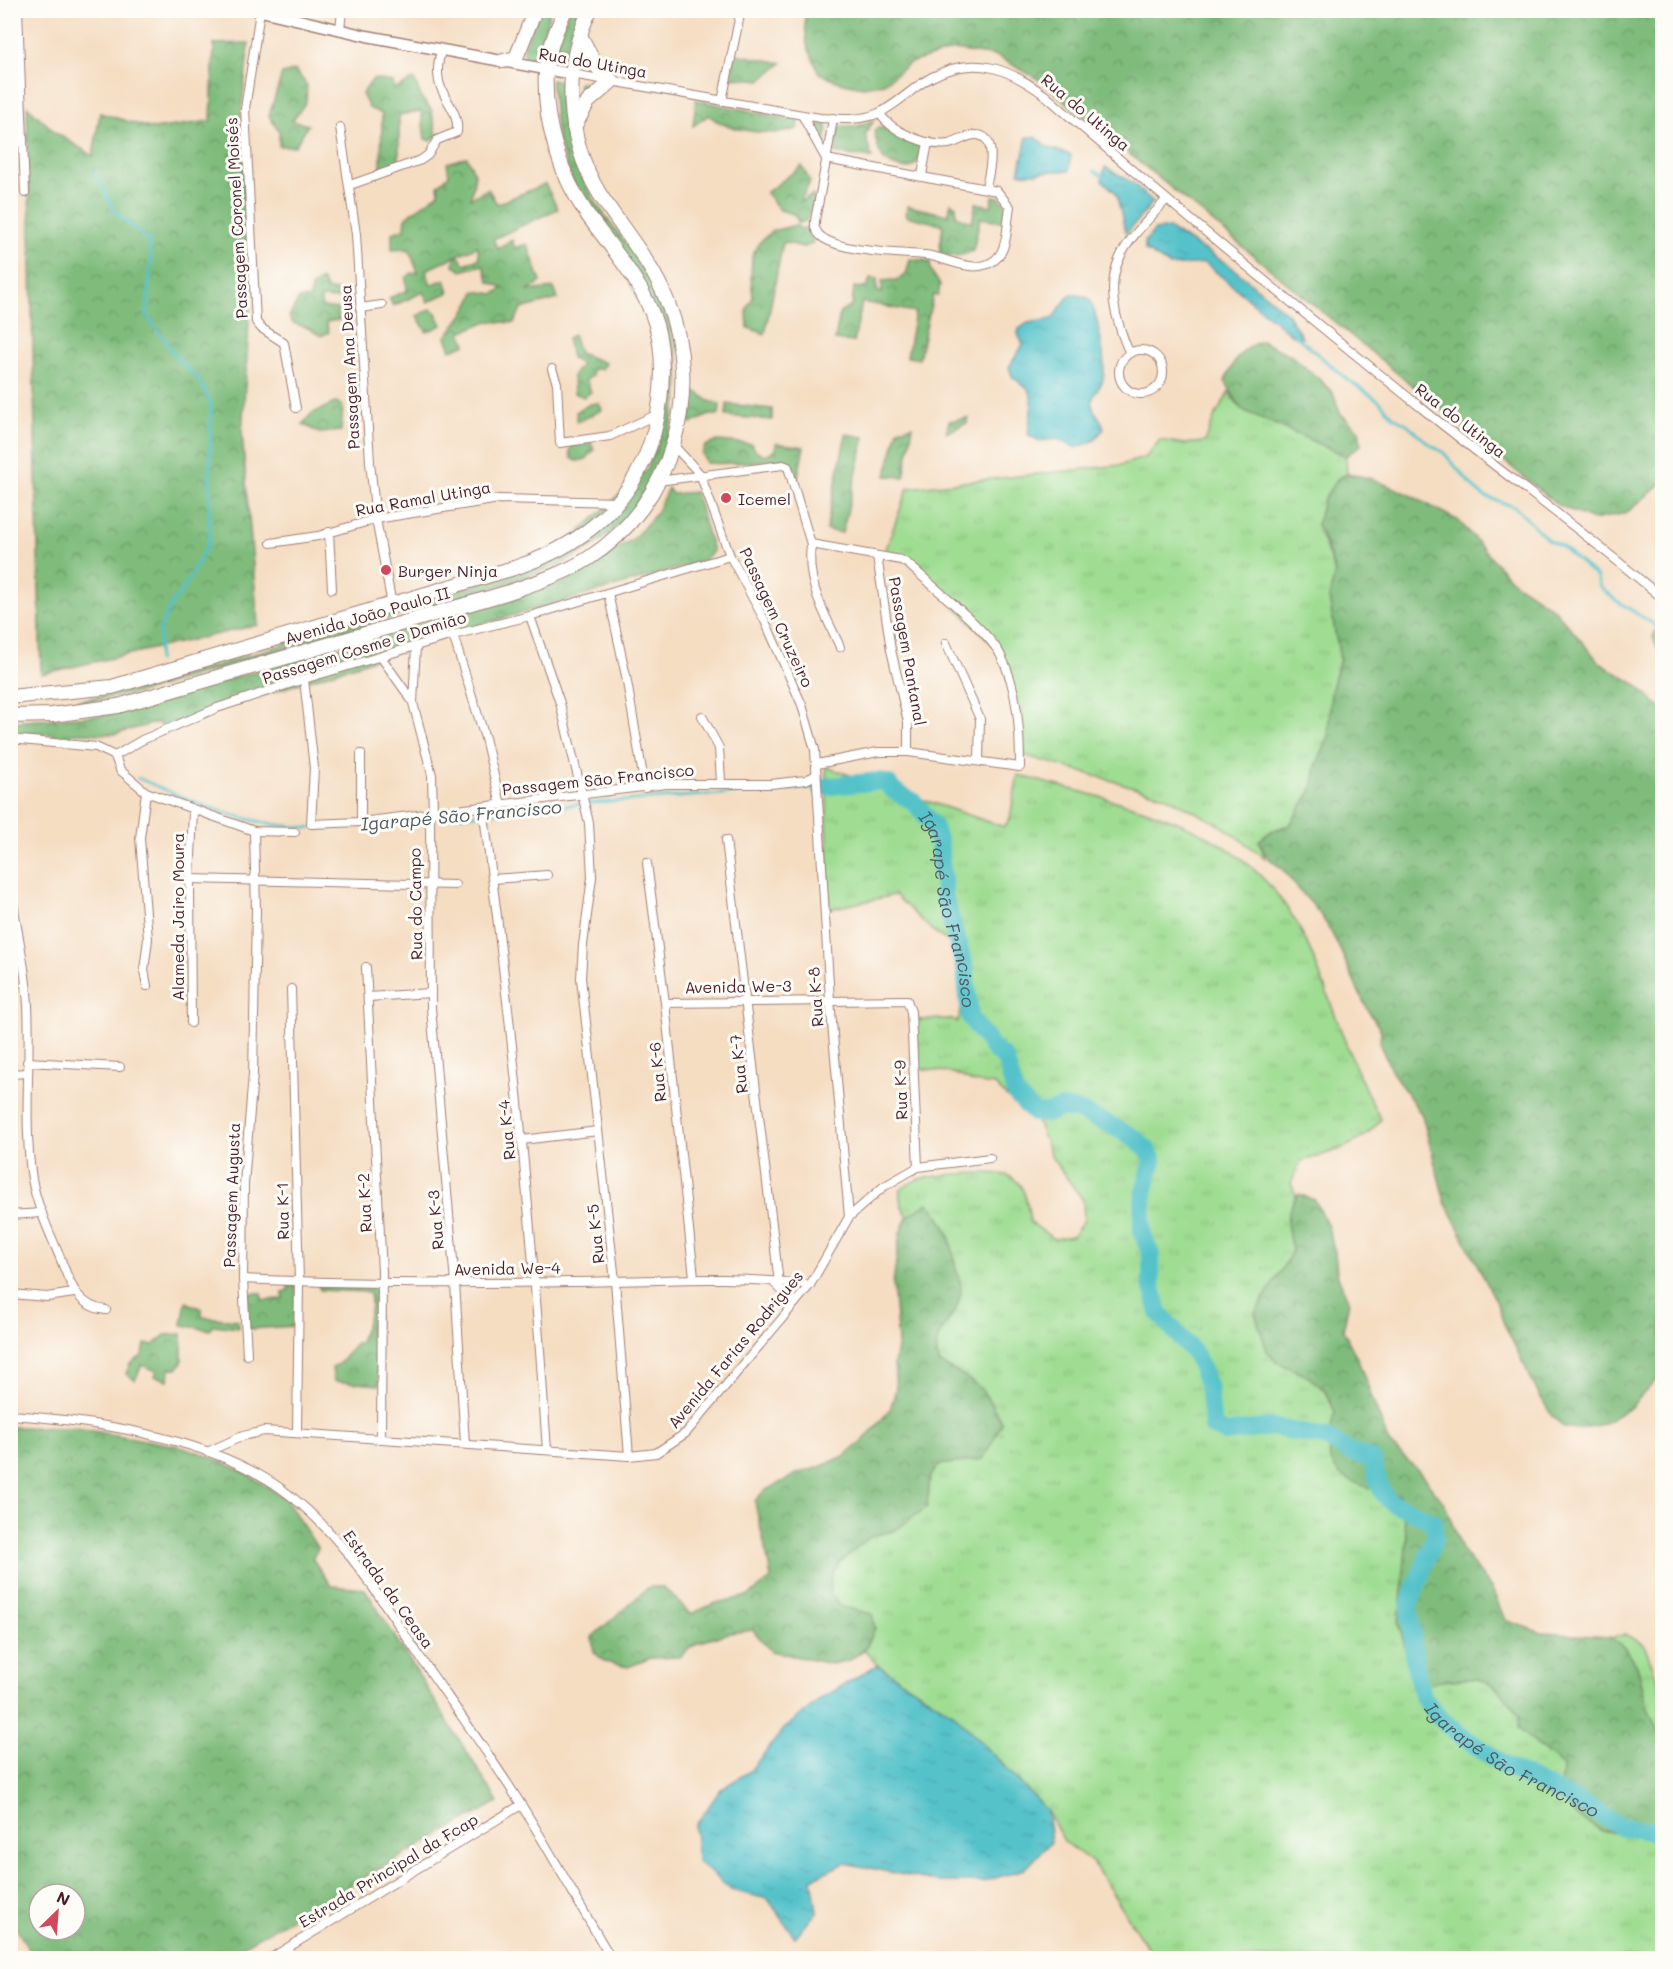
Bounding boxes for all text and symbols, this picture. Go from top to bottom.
street label: Rua do Utinga [537,42,649,82]
street label: Rua do Utinga [1037,69,1135,155]
street label: Passagem Coronel Moisés [220,117,252,319]
street label: Passagem Ana Deusa [334,284,364,450]
street label: Rua do Utinga [1411,378,1511,462]
street label: Rua Ramal Utinga [354,476,492,520]
place label: Icemel [738,488,791,509]
marker: Icemel [719,491,733,505]
street label: Passagem Cruzeiro [735,544,819,690]
place label: Burger Ninja [398,560,498,581]
marker: Burger Ninja [379,563,393,577]
street label: Passagem Pantanal [885,575,931,727]
street label: Avenida João Paulo II [282,581,452,649]
street label: Passagem Cosme e Damião [260,606,468,688]
street label: Passagem São Francisco [501,758,695,800]
water label: Igarapé São Francisco [359,794,563,836]
water label: Igarapé São Francisco [914,805,981,1009]
street label: Alameda Jairo Moura [167,833,188,1001]
street label: Rua do Campo [404,848,426,960]
street label: Rua K-8 [802,966,828,1028]
street label: Avenida We-3 [684,975,792,997]
street label: Rua K-7 [724,1033,752,1095]
street label: Rua K-6 [643,1041,671,1103]
street label: Rua K-9 [888,1060,912,1120]
street label: Rua K-4 [492,1098,520,1161]
street label: Passagem Augusta [218,1122,244,1268]
street label: Rua K-2 [352,1173,376,1233]
street label: Rua K-1 [271,1182,293,1240]
street label: Rua K-3 [422,1189,448,1251]
street label: Rua K-5 [581,1203,609,1265]
street label: Avenida We-4 [453,1257,561,1279]
street label: Avenida Farias Rodrigues [663,1266,807,1432]
street label: Estrada da Ceasa [339,1526,439,1652]
water label: Igarapé São Francisco [1420,1697,1604,1823]
street label: Estrada Principal da Fcap [295,1808,482,1932]
north arrow [27,1882,87,1942]
text: N [54,1886,73,1910]

